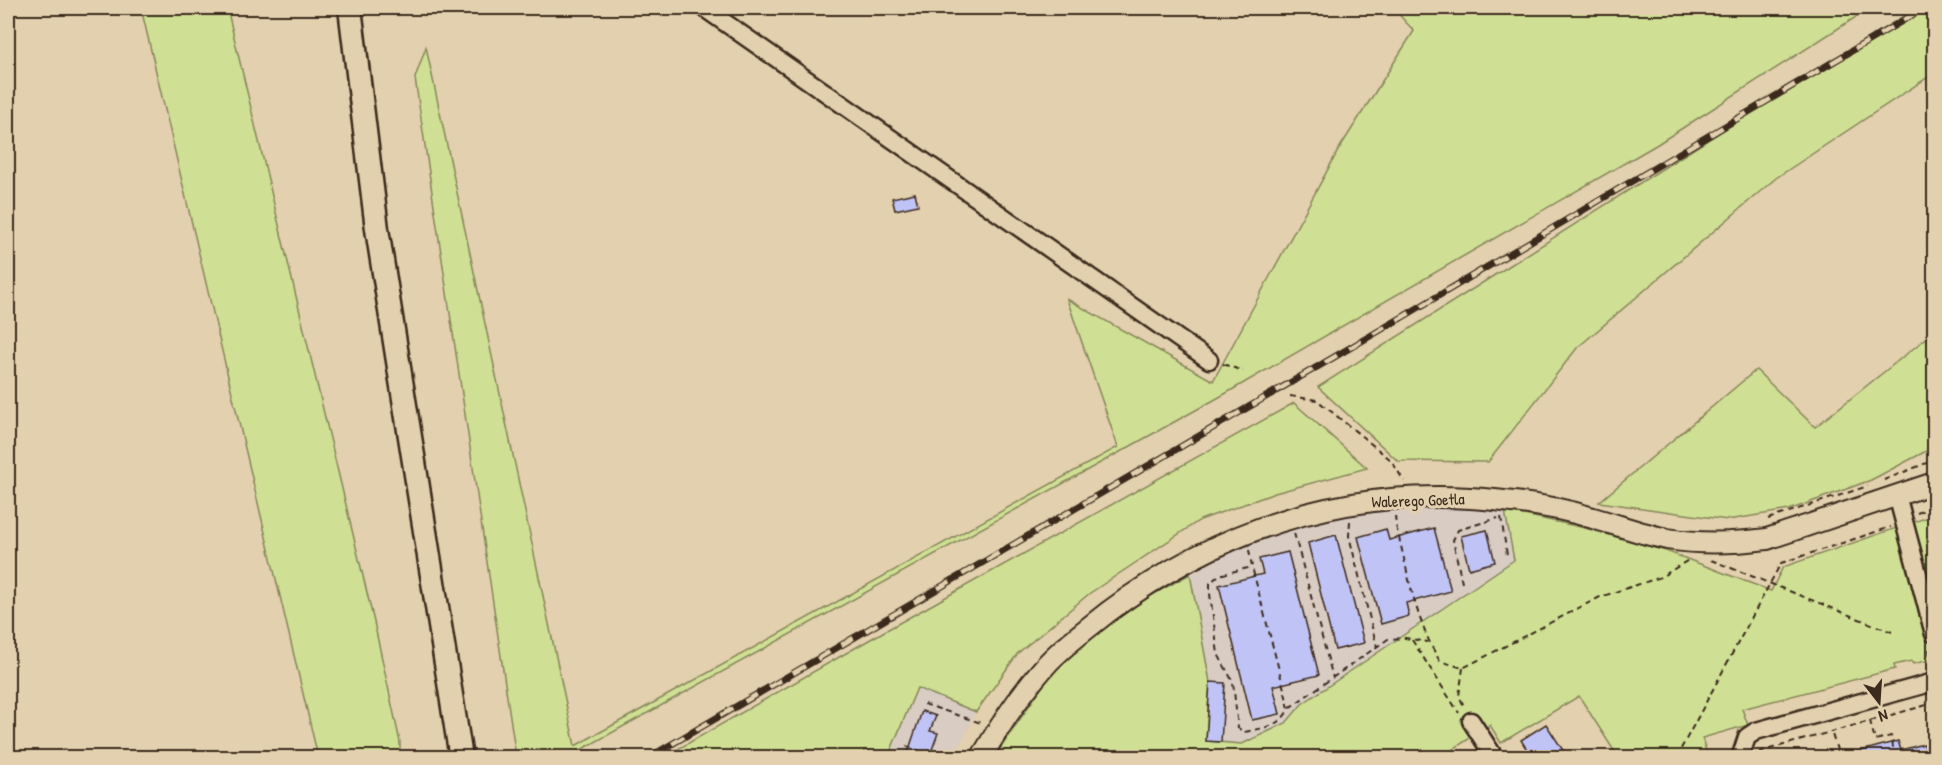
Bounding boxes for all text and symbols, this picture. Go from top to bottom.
street label: Walerego Goetla [1371,487,1465,513]
north arrow [1849,672,1909,732]
text: N [1876,705,1891,728]

